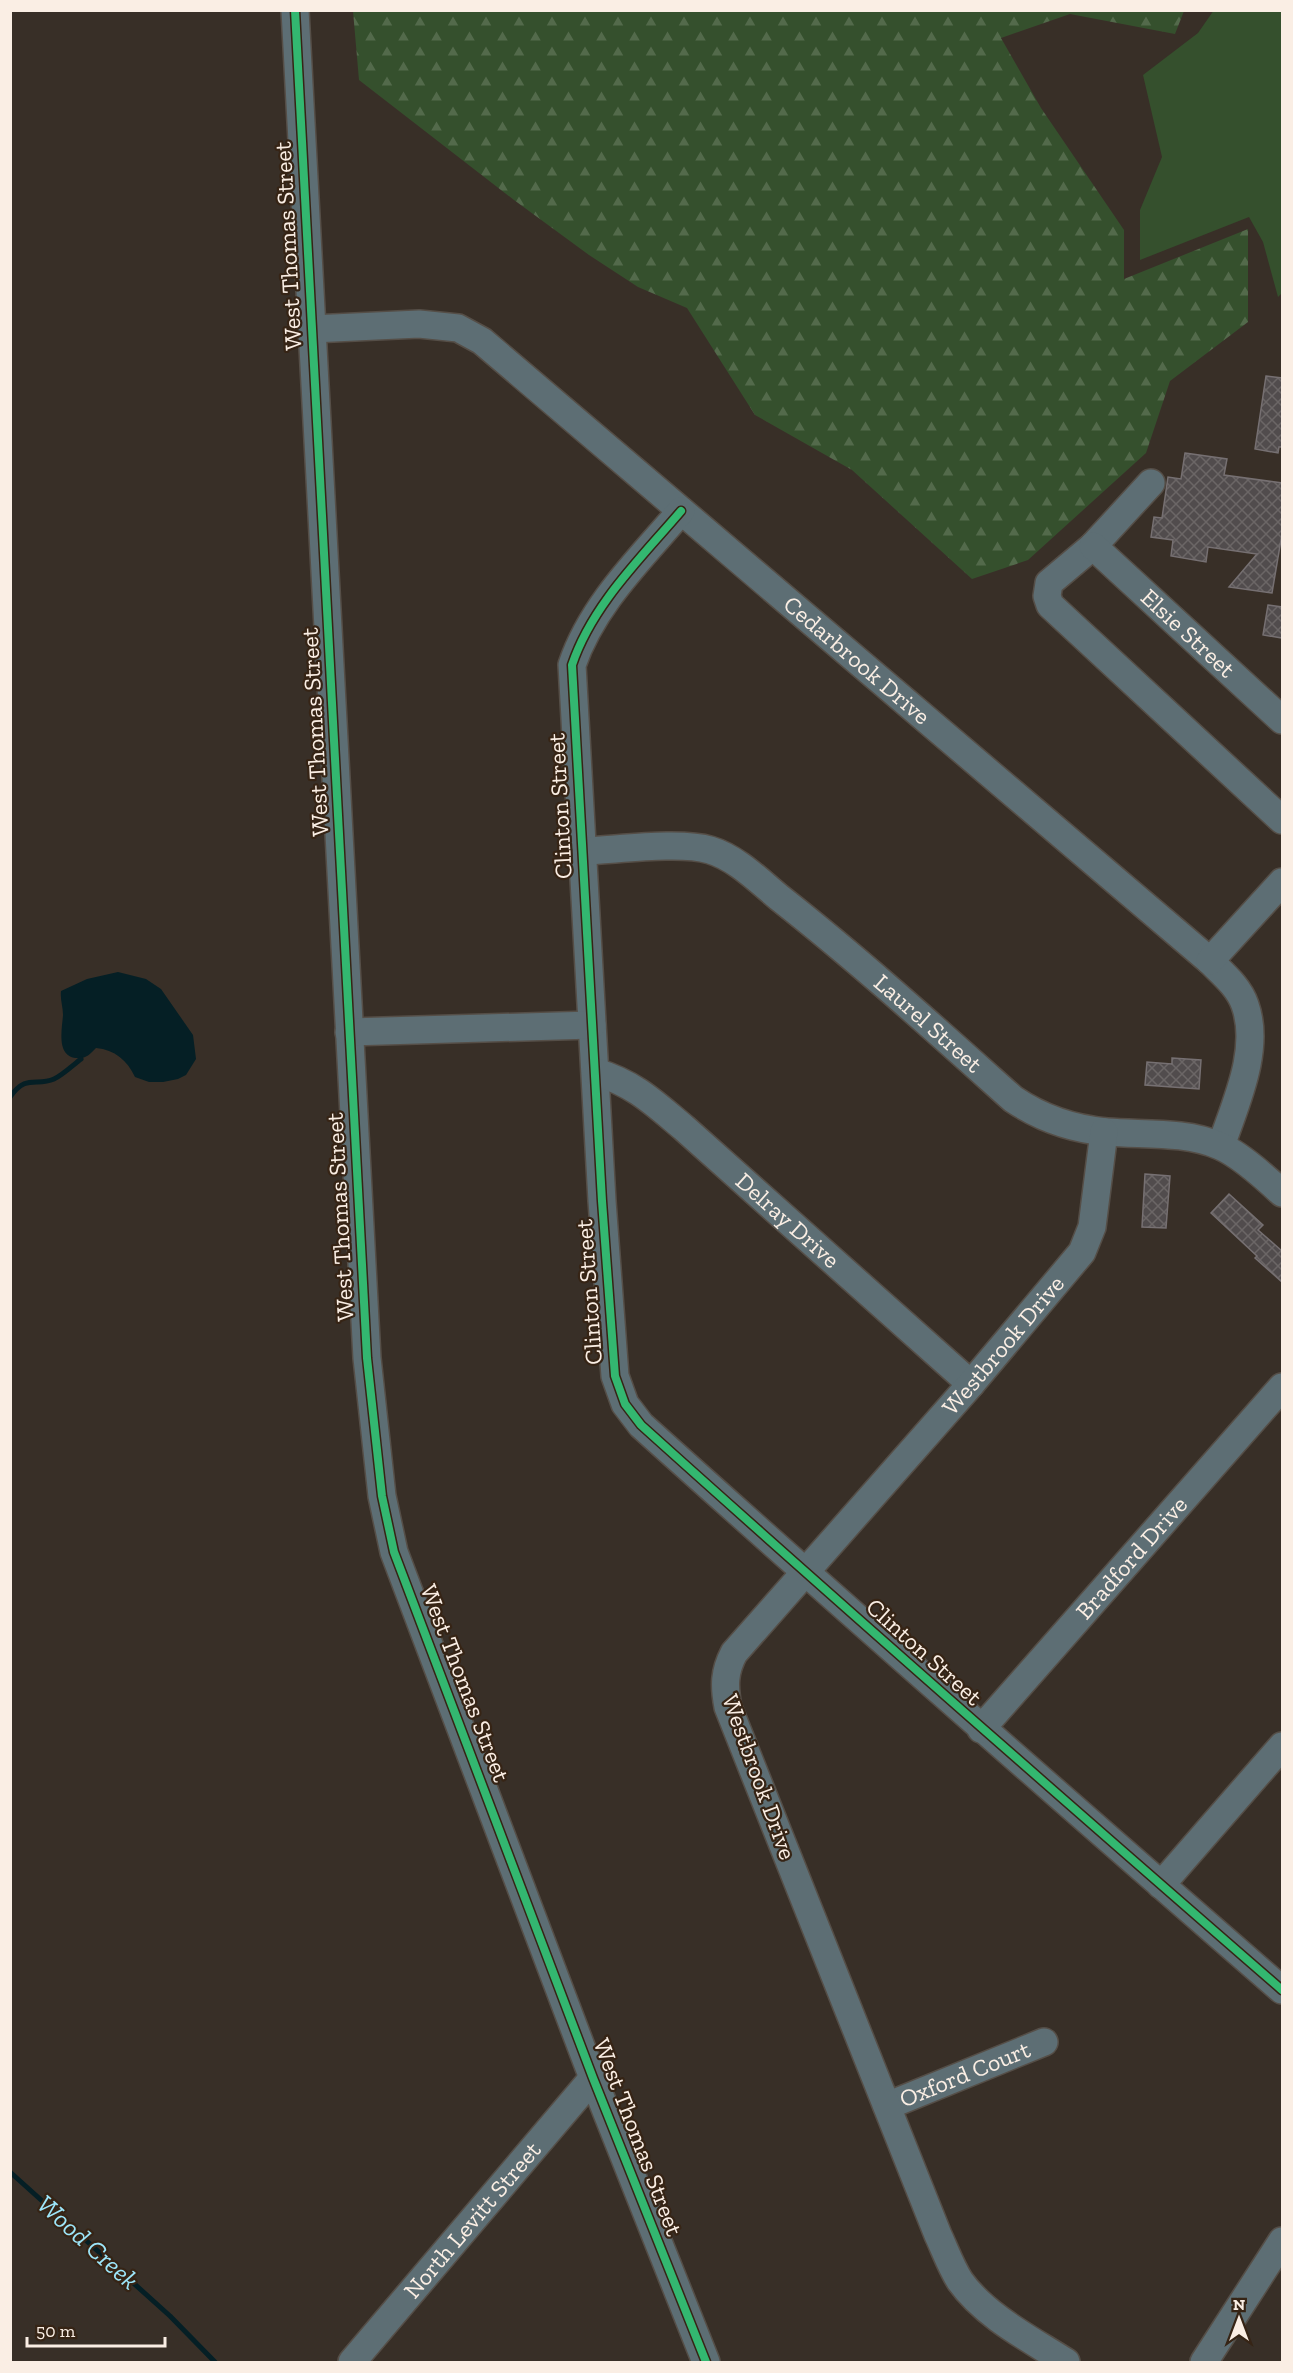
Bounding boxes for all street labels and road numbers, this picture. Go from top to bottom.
street label: West Thomas Street [268,141,307,351]
street label: Elsie Street [1135,582,1241,684]
street label: Cedarbrook Drive [778,589,937,730]
street label: West Thomas Street [295,627,334,837]
street label: Clinton Street [541,732,578,880]
street label: Laurel Street [868,968,989,1079]
street label: West Thomas Street [320,1112,359,1322]
street label: Delray Drive [730,1166,846,1274]
street label: Clinton Street [569,1218,608,1366]
street label: Westbrook Drive [936,1269,1070,1421]
street label: Bradford Drive [1069,1490,1193,1625]
street label: West Thomas Street [414,1580,517,1786]
street label: Clinton Street [860,1592,988,1711]
street label: Westbrook Drive [716,1690,803,1864]
street label: West Thomas Street [587,2034,690,2240]
street label: Oxford Court [895,2034,1034,2113]
street label: North Levitt Street [397,2135,547,2304]

